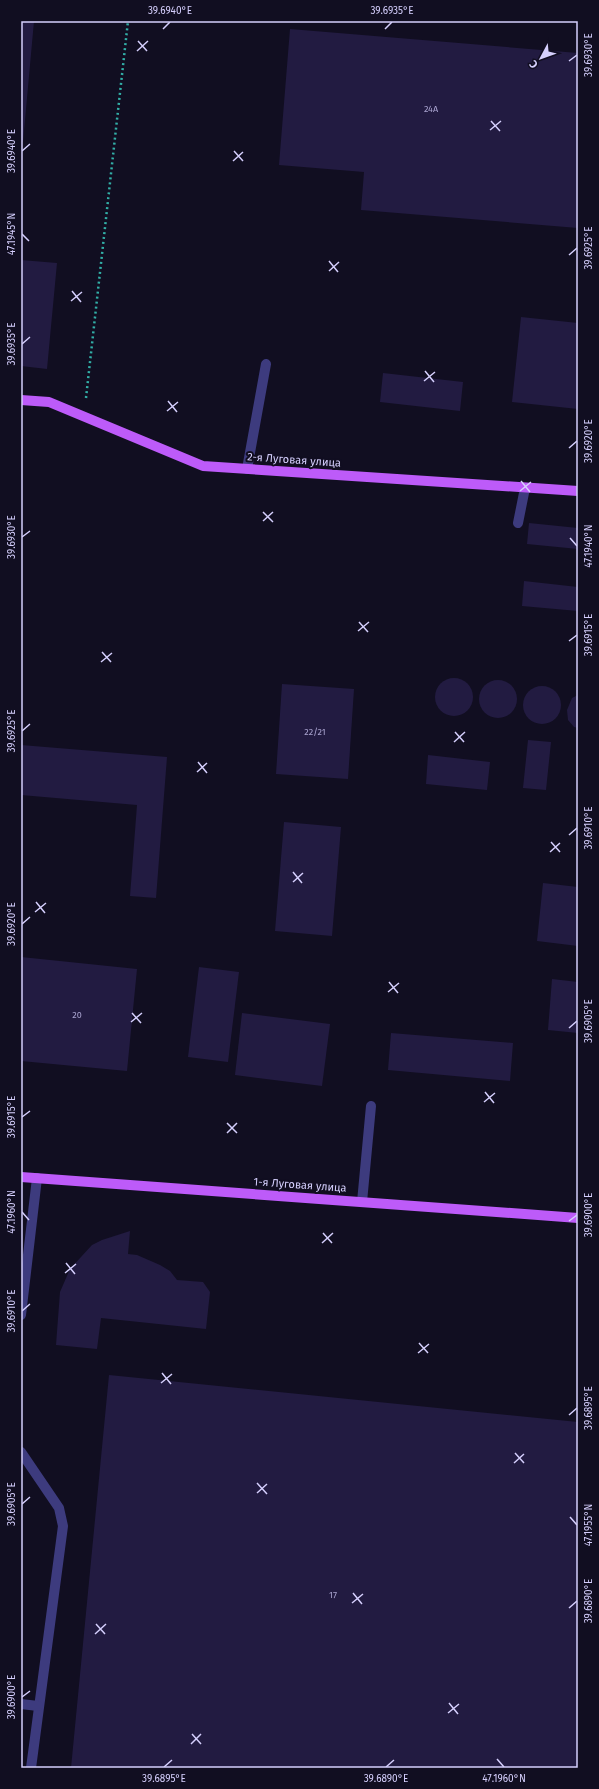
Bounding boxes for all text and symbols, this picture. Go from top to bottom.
text: 39.6940°E [148,5,192,17]
text: 39.6935°E [370,5,414,17]
text: 39.6930°E [583,33,595,77]
north arrow [521,38,561,78]
text: С [526,57,541,71]
house number: 24А [424,104,439,114]
text: 39.6940°E [6,129,18,173]
text: 47.1945°N [6,213,18,255]
text: 39.6925°E [583,226,595,270]
text: 39.6935°E [6,322,18,366]
text: 39.6920°E [583,419,595,463]
street label: 2-я Луговая улица [247,450,341,470]
text: 39.6930°E [6,515,18,559]
text: 47.1940°N [583,524,595,568]
text: 39.6915°E [583,614,595,656]
text: 39.6925°E [6,709,18,753]
house number: 22/21 [304,727,326,737]
text: 39.6910°E [583,806,595,850]
text: 39.6920°E [6,902,18,946]
text: 39.6905°E [583,999,595,1043]
house number: 20 [72,1010,82,1020]
text: 39.6915°E [6,1096,18,1138]
street label: 1-я Луговая улица [253,1175,347,1195]
text: 47.1960°N [6,1190,18,1234]
text: 39.6900°E [583,1193,595,1237]
text: 39.6910°E [6,1289,18,1333]
text: 39.6895°E [583,1386,595,1430]
text: 39.6905°E [6,1482,18,1526]
text: 47.1955°N [583,1504,595,1546]
text: 39.6890°E [583,1579,595,1623]
house number: 17 [329,1590,337,1600]
text: 39.6900°E [6,1675,18,1719]
text: 39.6895°E [142,1773,186,1785]
text: 39.6890°E [364,1773,408,1785]
text: 47.1960°N [482,1773,526,1785]

